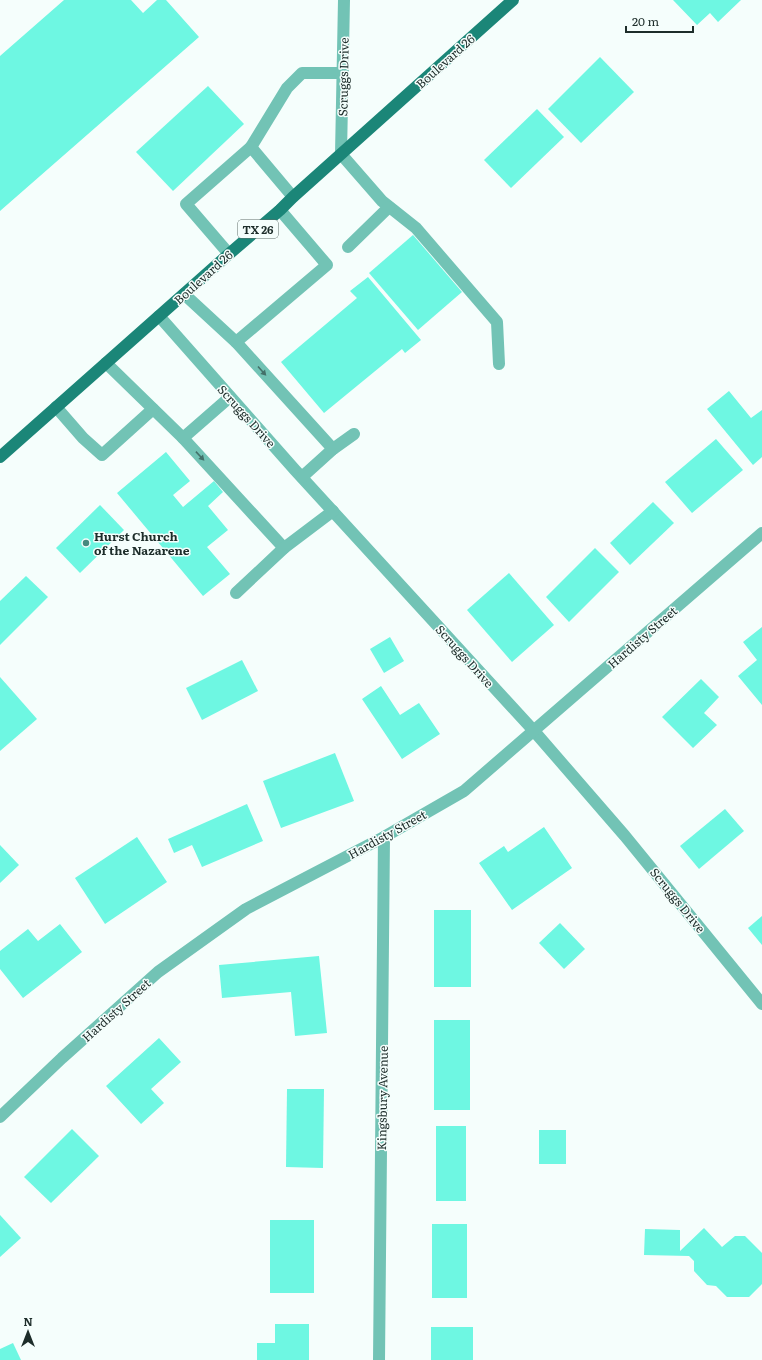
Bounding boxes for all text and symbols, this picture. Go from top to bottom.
scale bar [626,8,693,34]
text: 20 m [632,12,659,30]
street label: Boulevard 26 [412,29,479,92]
street label: Scruggs Drive [333,37,353,117]
road number: TX 26 [238,220,278,238]
street label: Boulevard 26 [170,245,237,308]
one-way arrow [258,366,267,377]
street label: Scruggs Drive [214,381,280,451]
one-way arrow [195,451,205,461]
place label: Hurst Church of the Nazarene [94,527,190,559]
marker: Hurst Church of the Nazarene [81,538,91,548]
street label: Hardisty Street [603,602,681,672]
street label: Scruggs Drive [432,621,498,691]
street label: Hardisty Street [345,805,430,863]
street label: Scruggs Drive [646,864,710,936]
street label: Hardisty Street [78,974,154,1046]
street label: Kingsbury Avenue [372,1046,392,1150]
north arrow [8,1312,48,1352]
text: N [23,1313,33,1329]

